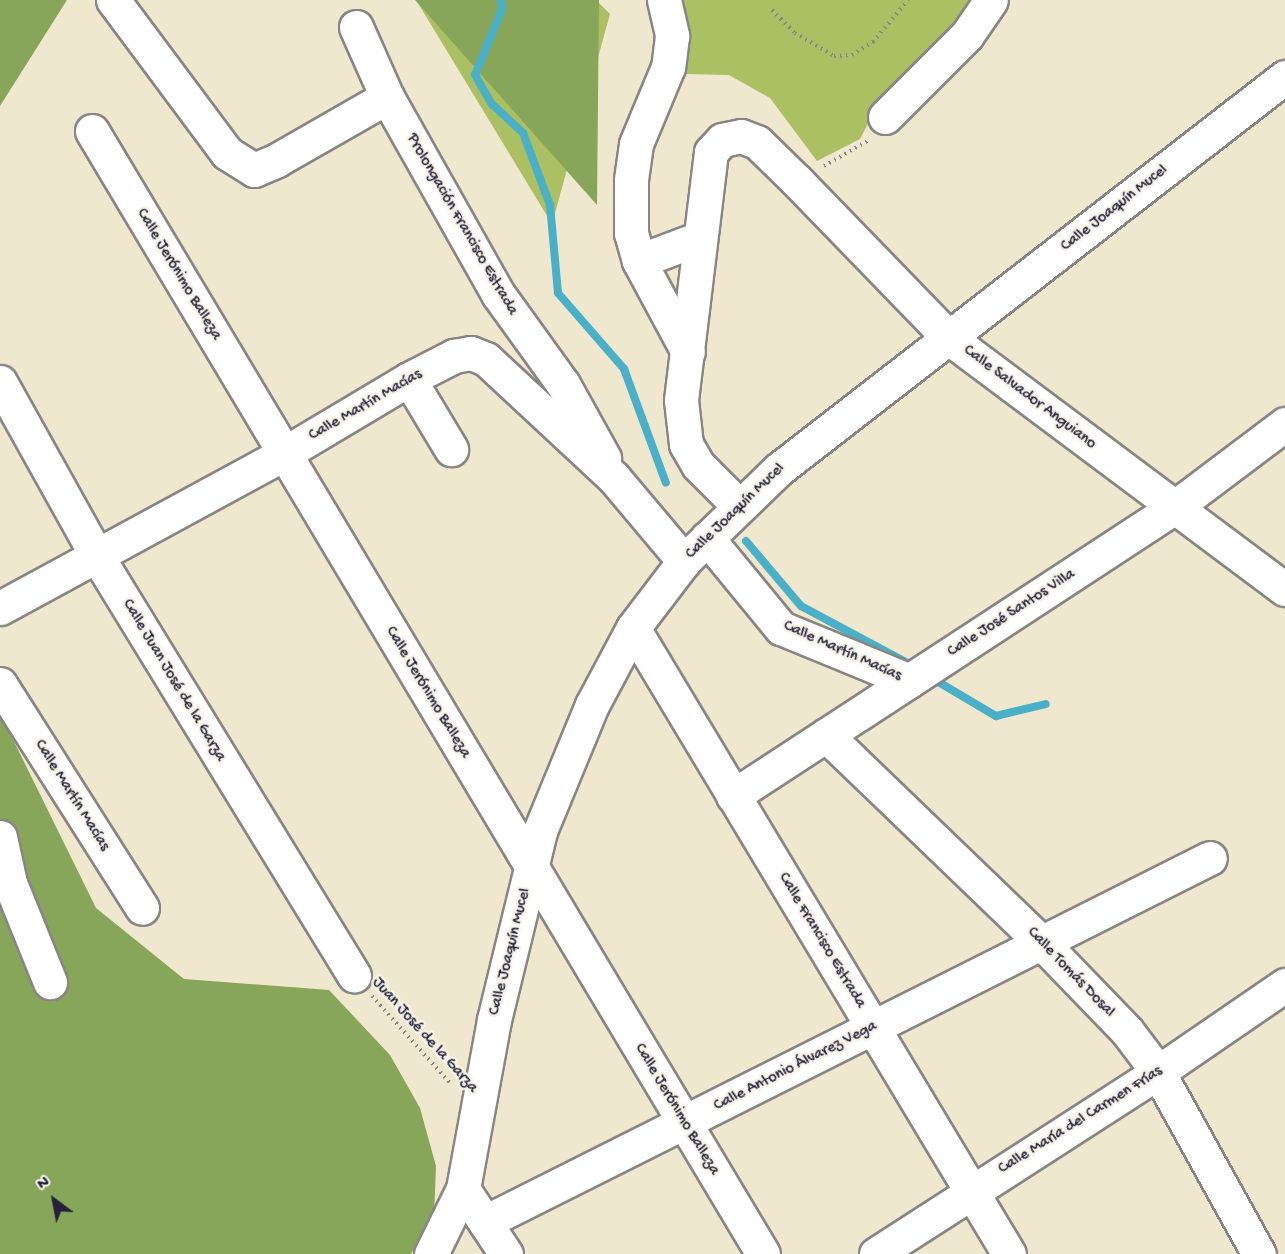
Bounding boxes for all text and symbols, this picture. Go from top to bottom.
street label: Prolongación Francisco Estrada [401,131,521,319]
street label: Calle Joaquín Mucel [1058,161,1172,257]
street label: Calle Jerónimo Balleza [131,206,225,344]
street label: Calle Salvador Anguiano [959,342,1099,454]
street label: Calle Martín Macías [306,366,426,446]
street label: Calle Joaquín Mucel [683,460,789,564]
street label: Calle José Santos Villa [945,566,1079,662]
street label: Calle Juan José de la Garza [117,596,229,766]
street label: Calle Martín Macías [780,617,904,687]
street label: Calle Jerónimo Balleza [380,624,474,762]
street label: Calle Martín Macías [29,737,113,855]
street label: Calle Francisco Estrada [773,870,869,1012]
street label: Calle Joaquín Mucel [486,887,536,1017]
street label: Calle Tomás Dosal [1022,924,1118,1022]
street label: Juan José de la Garza [367,974,481,1098]
street label: Calle Antonio Álvarez Vega [711,1017,881,1117]
street label: Calle Jerónimo Balleza [629,1041,723,1179]
street label: Calle María del Carmen Frías [995,1063,1167,1179]
north arrow [24,1170,84,1230]
text: N [35,1173,54,1195]

